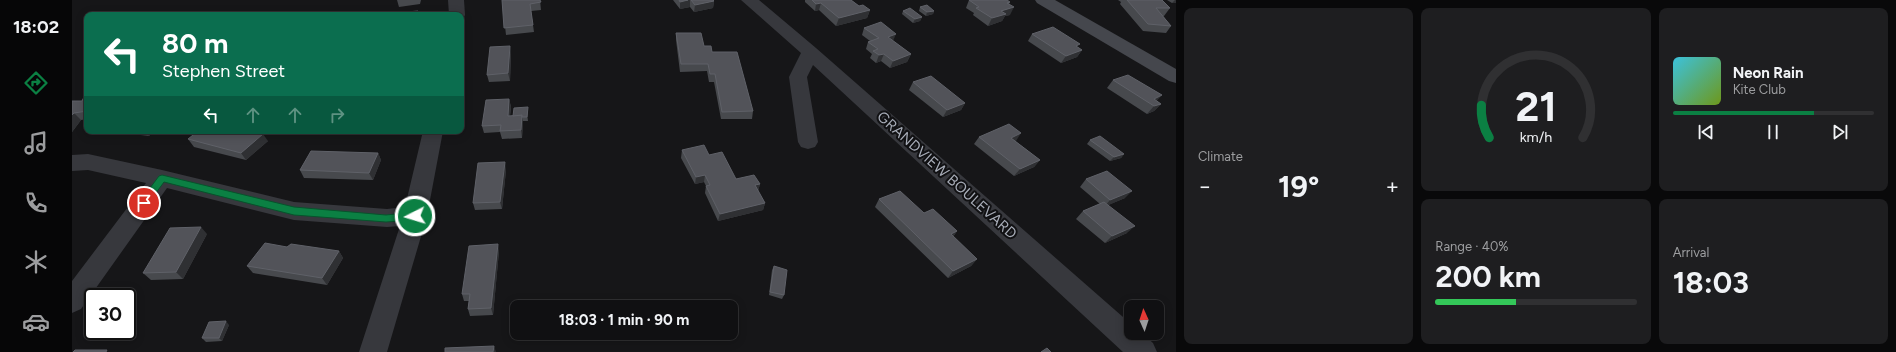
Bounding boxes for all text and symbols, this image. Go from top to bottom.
text: 18:02 [13,16,59,38]
text: 80 m [162,26,228,60]
icon: left [96,28,148,80]
text: Stephen Street [162,60,285,82]
text: Neon Rain [1733,64,1804,82]
icon: directions [22,69,50,97]
text: 21 [1515,80,1557,130]
text: Kite Club [1733,82,1786,97]
icon: left [200,104,222,126]
icon: ahead [242,104,264,126]
icon: ahead [284,104,306,126]
icon: right [326,104,348,126]
street label: GRANDVIEW BOULEVARD [873,107,1021,243]
icon: previous [1695,121,1717,143]
icon: pause [1762,121,1784,143]
icon: next [1829,121,1851,143]
text: km/h [1520,127,1552,145]
icon: music [22,129,50,157]
text: Climate [1198,149,1243,164]
text: 19° [1278,168,1319,205]
text: − [1198,173,1212,200]
text: + [1386,173,1399,200]
pin [127,186,161,220]
icon: phone [22,189,50,217]
icon: arrive [133,192,155,214]
position arrow [394,195,436,237]
text: Range · 40% [1435,239,1508,254]
text: Arrival [1673,245,1709,260]
icon: climate [22,248,50,276]
text: 200 km [1435,258,1541,295]
text: 18:03 [1673,264,1749,301]
speed limit sign: 30 [84,288,136,340]
north arrow [1124,300,1164,340]
map controls [1124,300,1164,340]
icon: car [22,308,50,336]
text: 18:03 · 1 min · 90 m [559,311,689,329]

